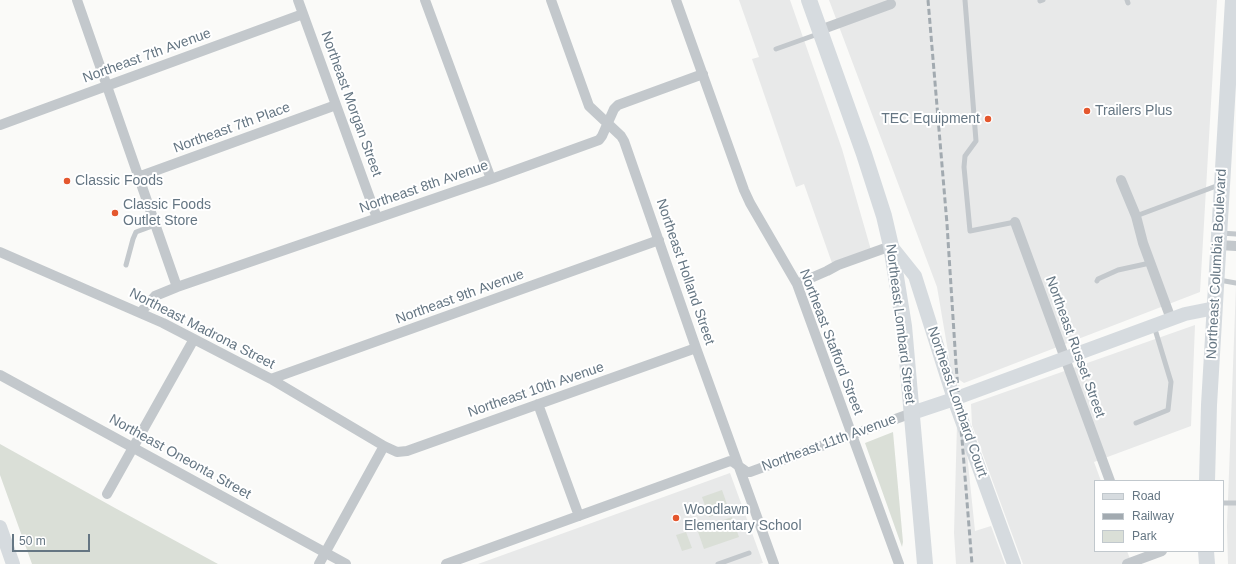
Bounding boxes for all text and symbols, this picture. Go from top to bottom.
street label: Northeast 7th Avenue [81,25,213,87]
street label: Northeast Morgan Street [317,29,385,179]
street label: Northeast 7th Place [171,99,293,157]
place label: Trailers Plus [1095,103,1172,119]
marker: Trailers Plus [1082,106,1092,116]
place label: TEC Equipment [881,111,980,127]
marker: TEC Equipment [983,114,993,124]
street label: Northeast 8th Avenue [357,157,491,217]
street label: Northeast Columbia Boulevard [1204,168,1230,360]
place label: Classic Foods [75,173,163,189]
marker: Classic Foods [62,176,72,186]
place label: Classic Foods Outlet Store [123,197,211,230]
street label: Northeast Holland Street [652,197,718,347]
marker: Classic Foods Outlet Store [110,208,120,218]
street label: Northeast Lombard Street [882,243,918,405]
street label: Northeast 9th Avenue [394,266,526,328]
street label: Northeast Stafford Street [795,267,867,417]
street label: Northeast Russet Street [1042,274,1108,420]
street label: Northeast Madrona Street [126,285,278,373]
street label: Northeast Lombard Court [923,325,991,479]
street label: Northeast 10th Avenue [466,359,606,421]
street label: Northeast Oneonta Street [106,411,254,503]
street label: Northeast 11th Avenue [759,411,899,475]
legend [1094,480,1224,552]
text: Road [1132,489,1161,503]
place label: Woodlawn Elementary School [684,502,802,534]
text: Railway [1132,509,1174,523]
marker: Woodlawn Elementary School [671,513,681,523]
scale bar [14,526,92,552]
text: Park [1132,529,1157,543]
text: 50 m [19,534,46,548]

